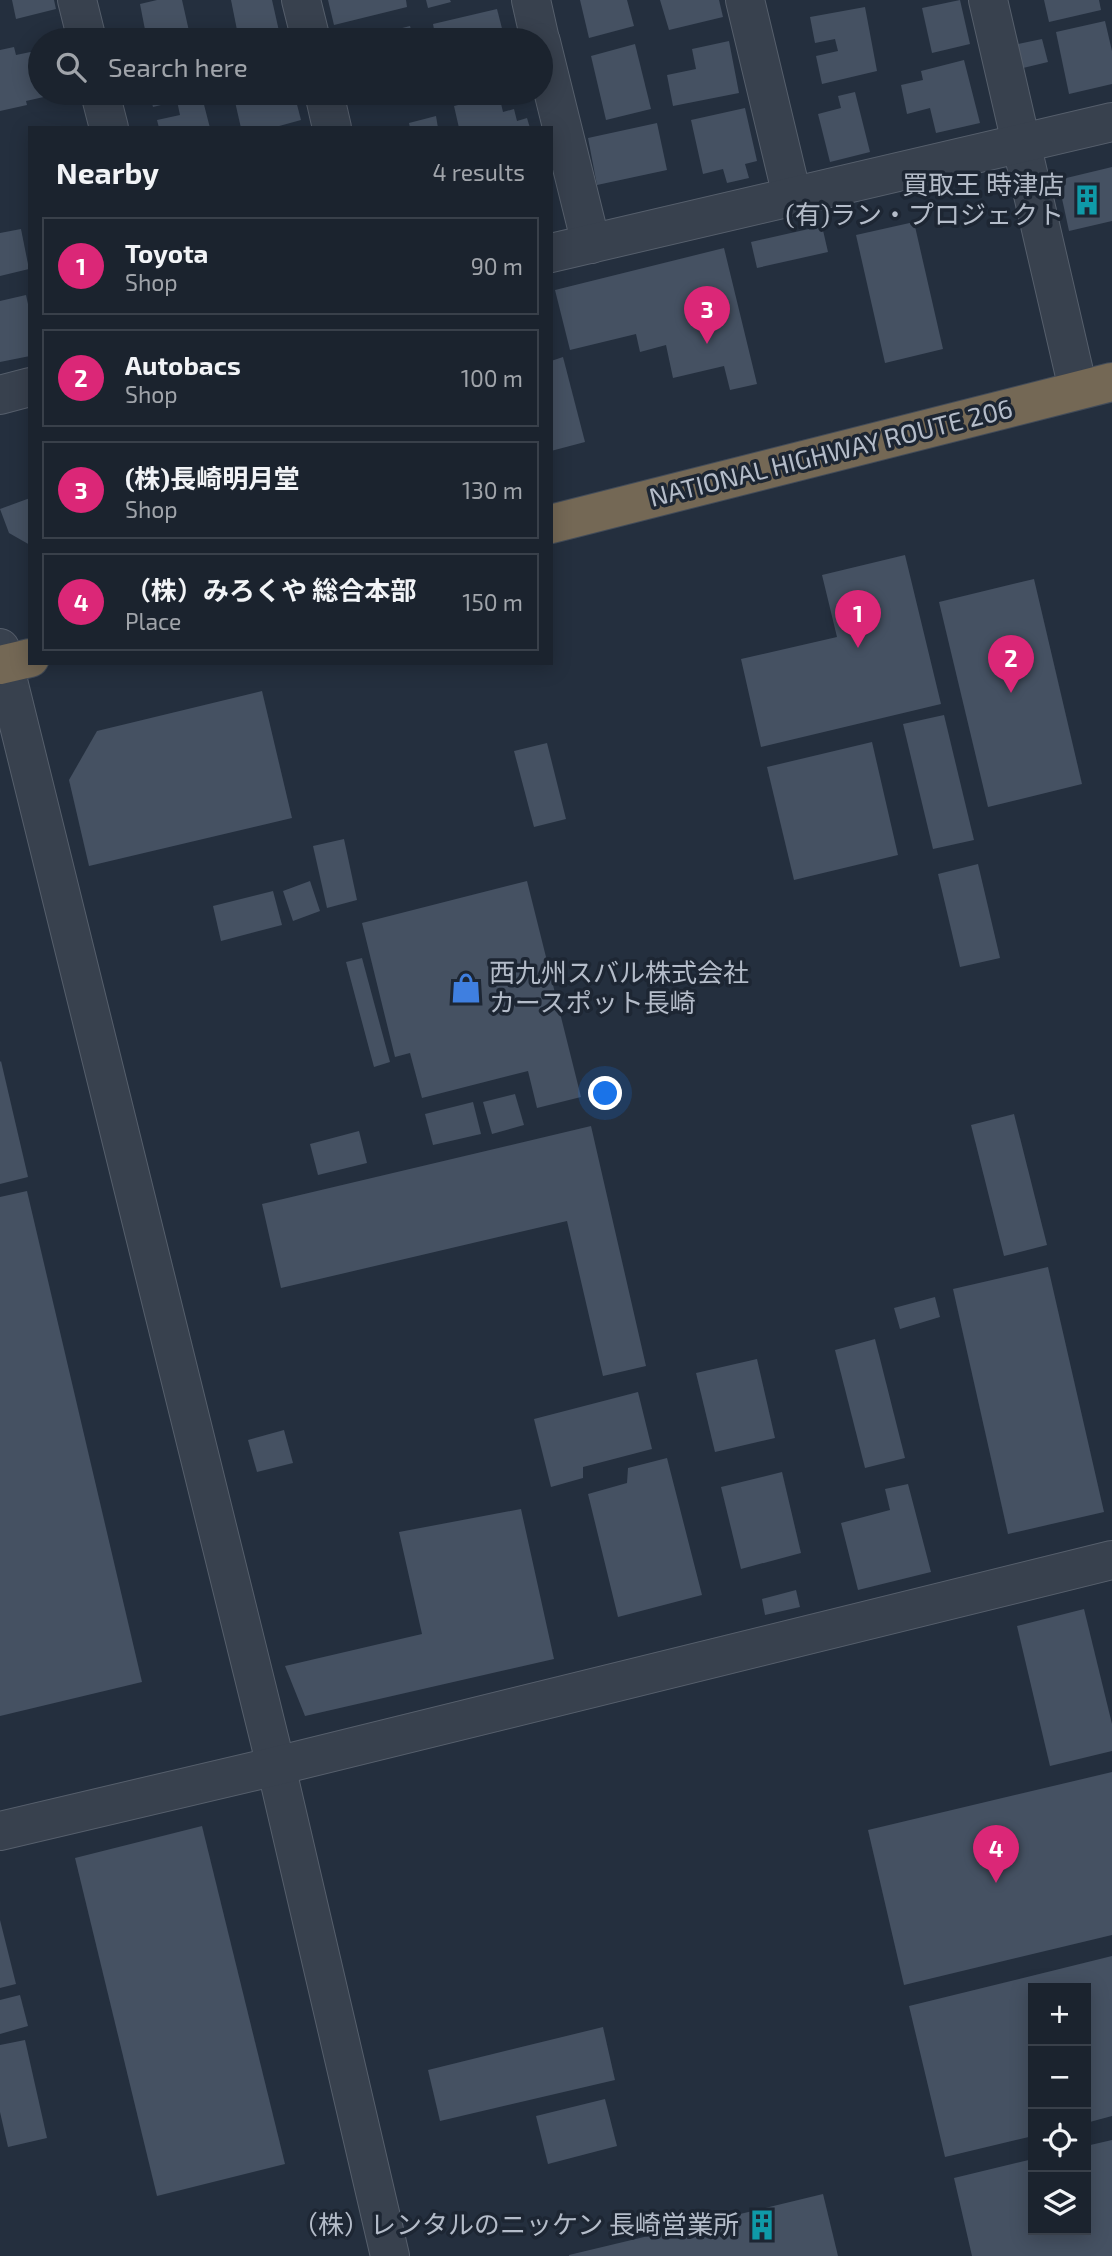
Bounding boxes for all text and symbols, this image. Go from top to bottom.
search box [28,28,553,105]
icon: search [52,48,90,86]
text: Search here [108,51,248,82]
text: Nearby [56,154,159,190]
text: 4 results [433,158,525,186]
place label: 買取王 時津店 (有)ラン・プロジェクト [785,168,1064,229]
building icon: 買取王 時津店 (有)ラン・プロジェクト [1070,183,1104,217]
text: Toyota [125,237,208,268]
text: 1 [76,252,86,280]
text: 90 m [471,252,523,280]
text: Shop [125,268,178,296]
pin: 3 [684,286,730,344]
text: Autobacs [125,349,241,380]
text: 2 [74,364,88,392]
text: 100 m [461,364,523,392]
text: Shop [125,380,178,408]
street label: NATIONAL HIGHWAY ROUTE 206 [646,391,1015,512]
text: (株)長崎明月堂 [125,462,300,493]
text: 3 [74,476,88,504]
text: 130 m [462,476,523,504]
text: Shop [125,495,178,523]
text: （株）みろくや 総合本部 [125,574,417,605]
text: 4 [74,588,88,616]
text: 150 m [462,588,523,616]
pin: 1 [835,590,881,648]
text: Place [125,607,181,635]
pin: 2 [988,635,1034,693]
place label: 西九州スバル株式会社 カースポット長崎 [489,956,749,1017]
shop icon: 西九州スバル株式会社 カースポット長崎 [449,971,483,1005]
your location [588,1076,622,1110]
pin: 4 [973,1825,1019,1883]
map controls [1028,1983,1091,2235]
button: + [1028,1983,1091,2046]
button: − [1028,2046,1091,2109]
button: locate [1028,2109,1091,2172]
button: layers [1028,2172,1091,2235]
place label: （株）レンタルのニッケン 長崎営業所 [292,2208,739,2239]
building icon: （株）レンタルのニッケン 長崎営業所 [745,2208,779,2242]

